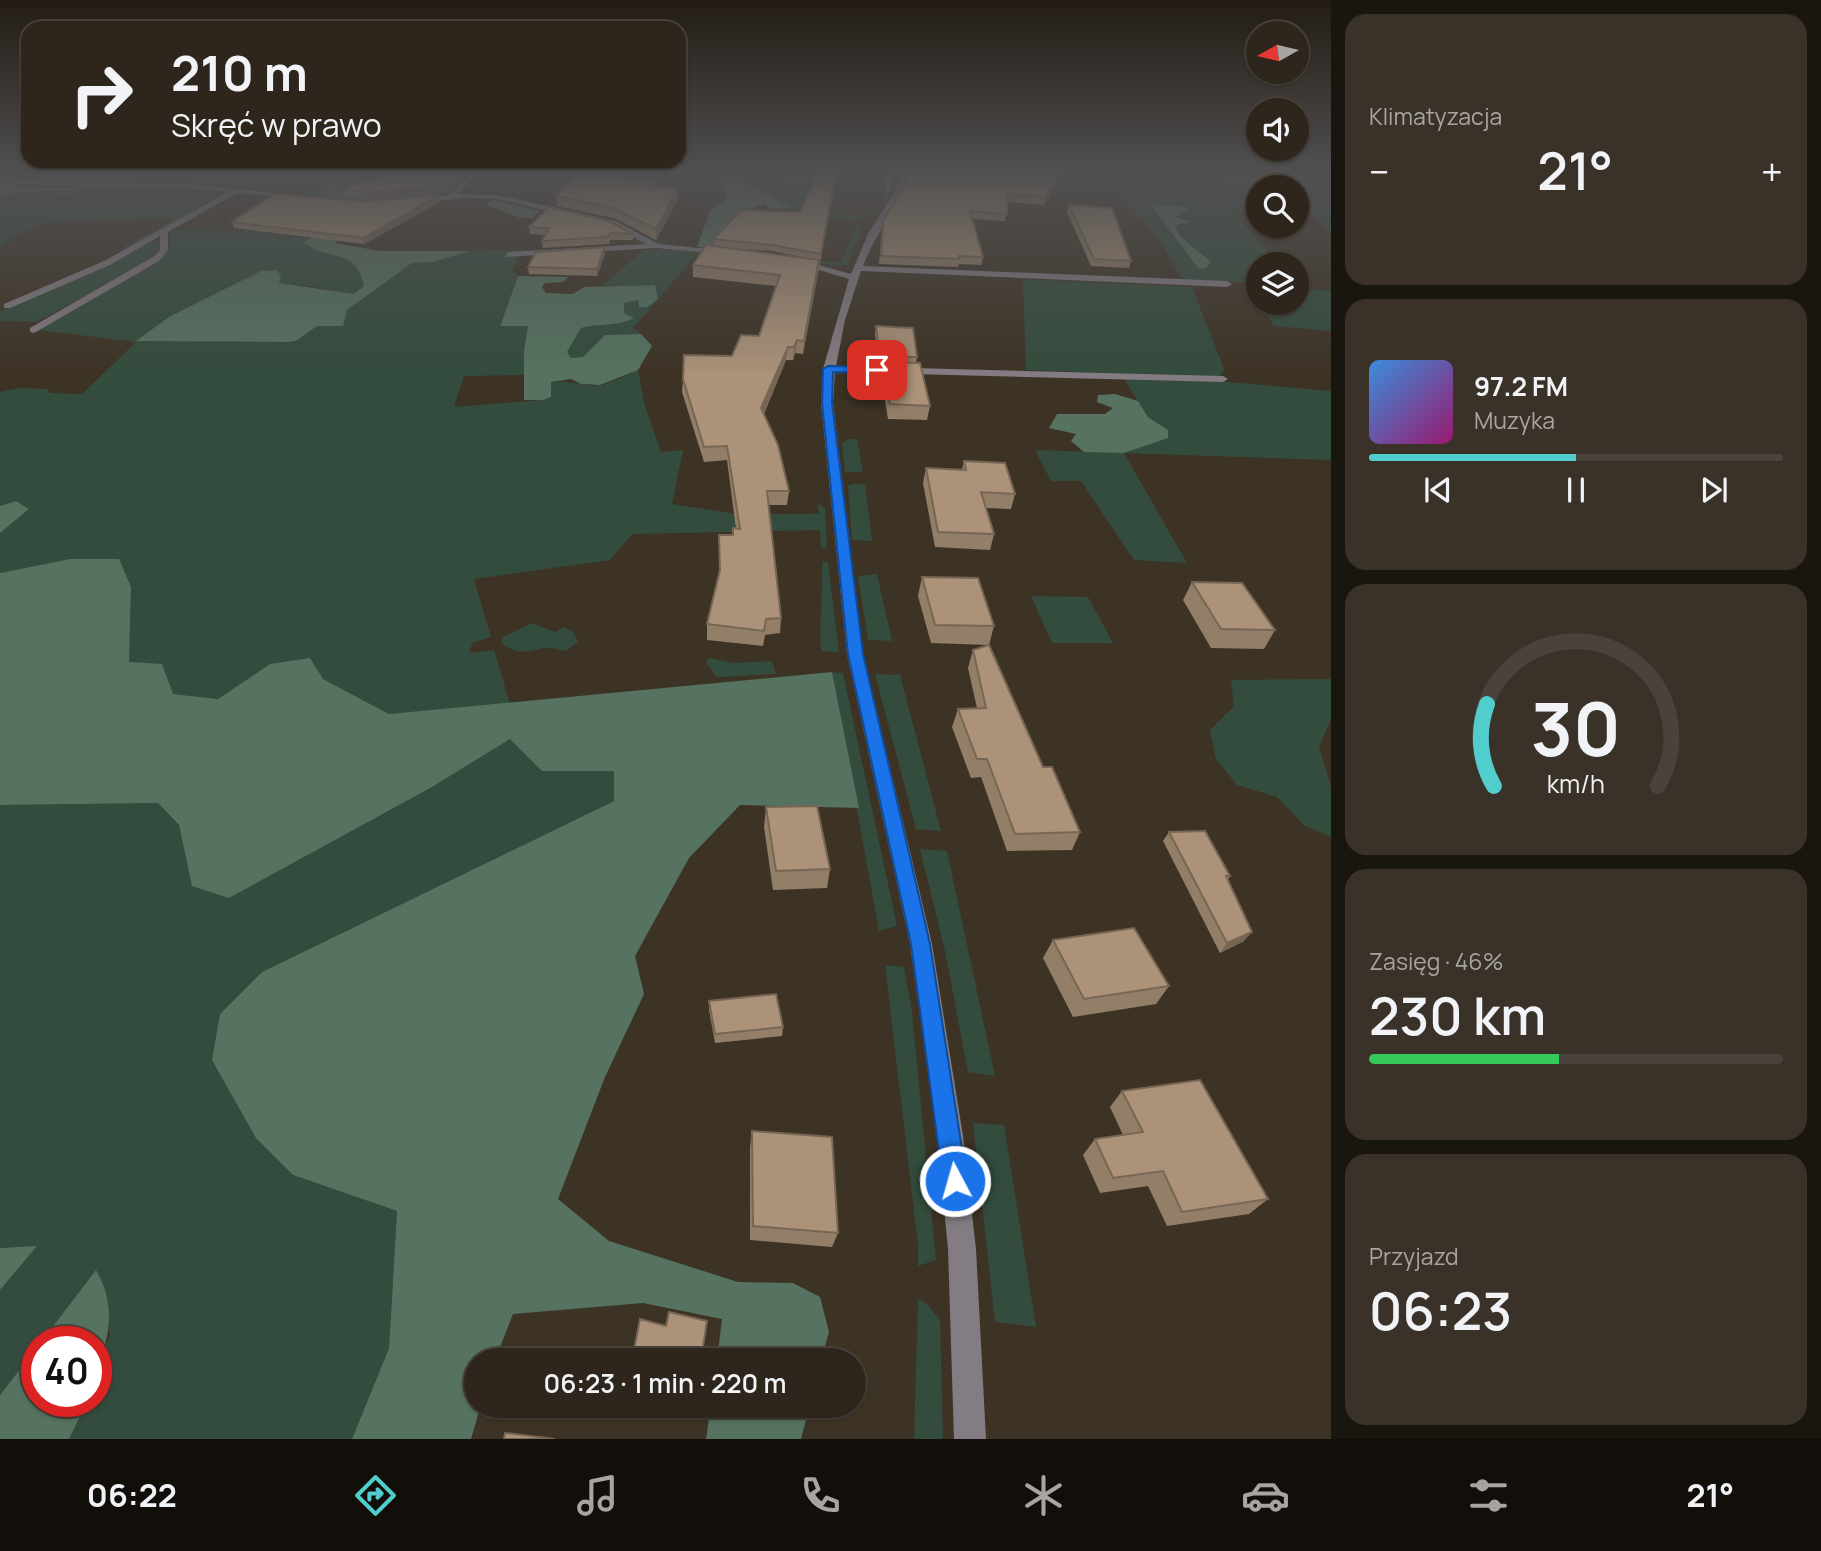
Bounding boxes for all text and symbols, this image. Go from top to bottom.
north arrow [1246,21,1309,84]
map controls [1246,21,1309,315]
text: 210 m [171,39,308,106]
icon: right [56,49,147,140]
button: sound [1246,98,1309,161]
text: Klimatyzacja [1369,100,1502,132]
text: Skręć w prawo [171,103,382,147]
text: 21° [1537,135,1613,206]
text: − [1369,145,1390,197]
text: + [1761,145,1783,197]
button: search [1246,175,1309,238]
button: layers [1246,252,1309,315]
pin [847,340,907,400]
icon: arrive [858,351,896,389]
text: 97.2 FM [1474,368,1568,404]
text: Muzyka [1474,404,1555,436]
icon: previous [1419,471,1457,509]
icon: pause [1557,471,1595,509]
icon: next [1695,471,1733,509]
text: 30 [1531,678,1621,778]
text: km/h [1547,765,1605,800]
text: Zasięg · 46% [1369,945,1503,977]
text: 230 km [1369,980,1546,1051]
position arrow [918,1144,992,1218]
text: Przyjazd [1369,1240,1459,1272]
text: 06:23 [1369,1275,1512,1346]
speed limit sign: 40 [21,1326,112,1417]
text: 06:23 · 1 min · 220 m [544,1365,786,1401]
icon: directions [351,1471,400,1520]
icon: music [573,1471,622,1520]
icon: phone [796,1471,845,1520]
icon: climate [1019,1471,1068,1520]
icon: car [1241,1471,1290,1520]
icon: filters [1464,1471,1513,1520]
text: 06:22 [87,1473,177,1517]
text: 21° [1687,1473,1734,1517]

